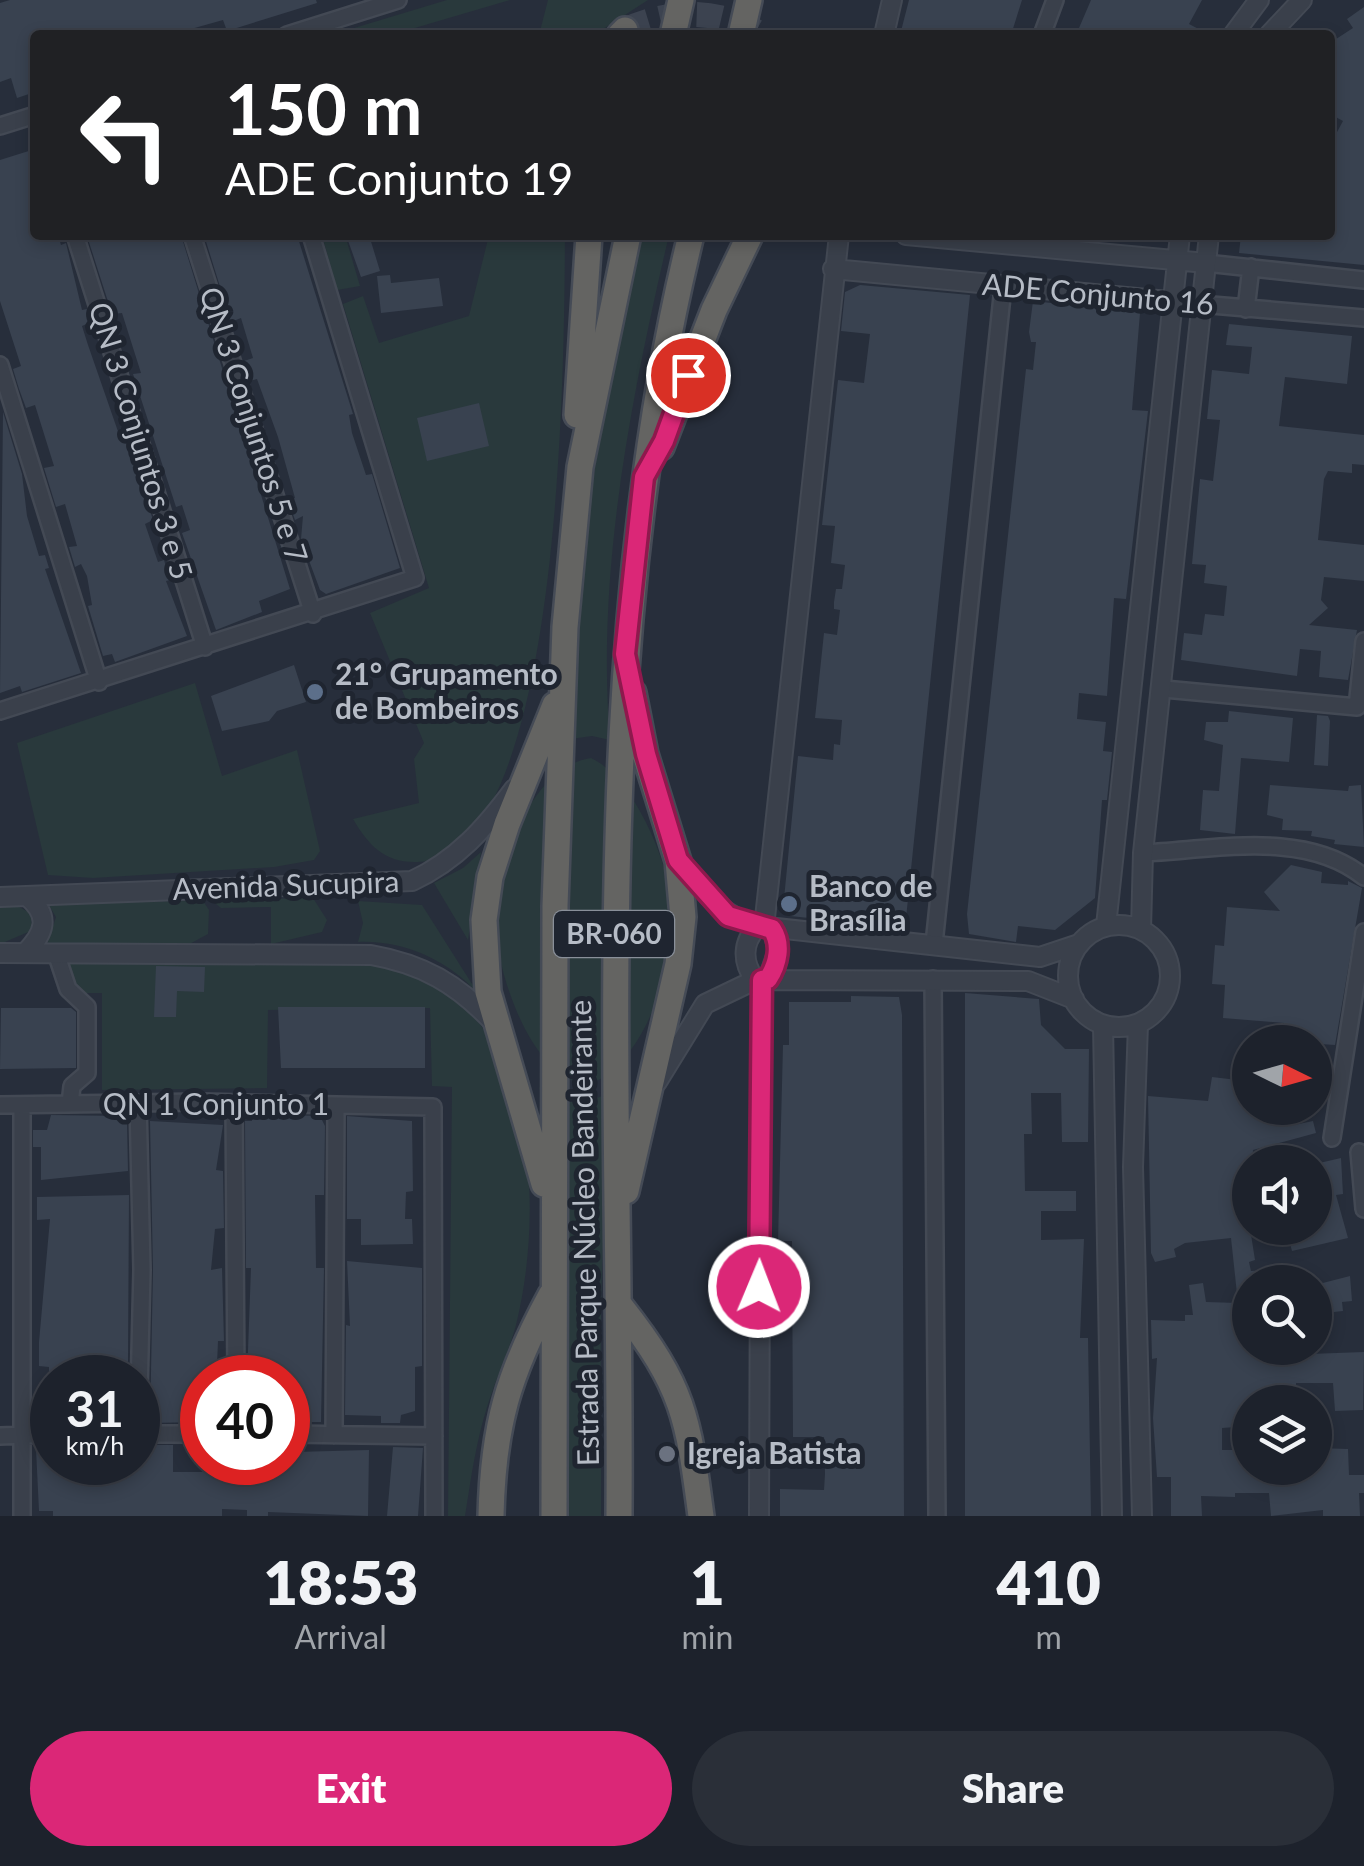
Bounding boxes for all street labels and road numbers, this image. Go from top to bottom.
street label: ADE Conjunto 16 [981,265,1215,321]
street label: QN 3 Conjuntos 5 e 7 [193,282,317,567]
street label: QN 3 Conjuntos 3 e 5 [83,297,201,583]
street label: Avenida Sucupira [172,862,400,906]
road number: BR-060 [554,911,674,957]
street label: Estrada Parque Núcleo Bandeirante [561,1000,605,1466]
street label: QN 1 Conjunto 1 [103,1085,329,1121]

